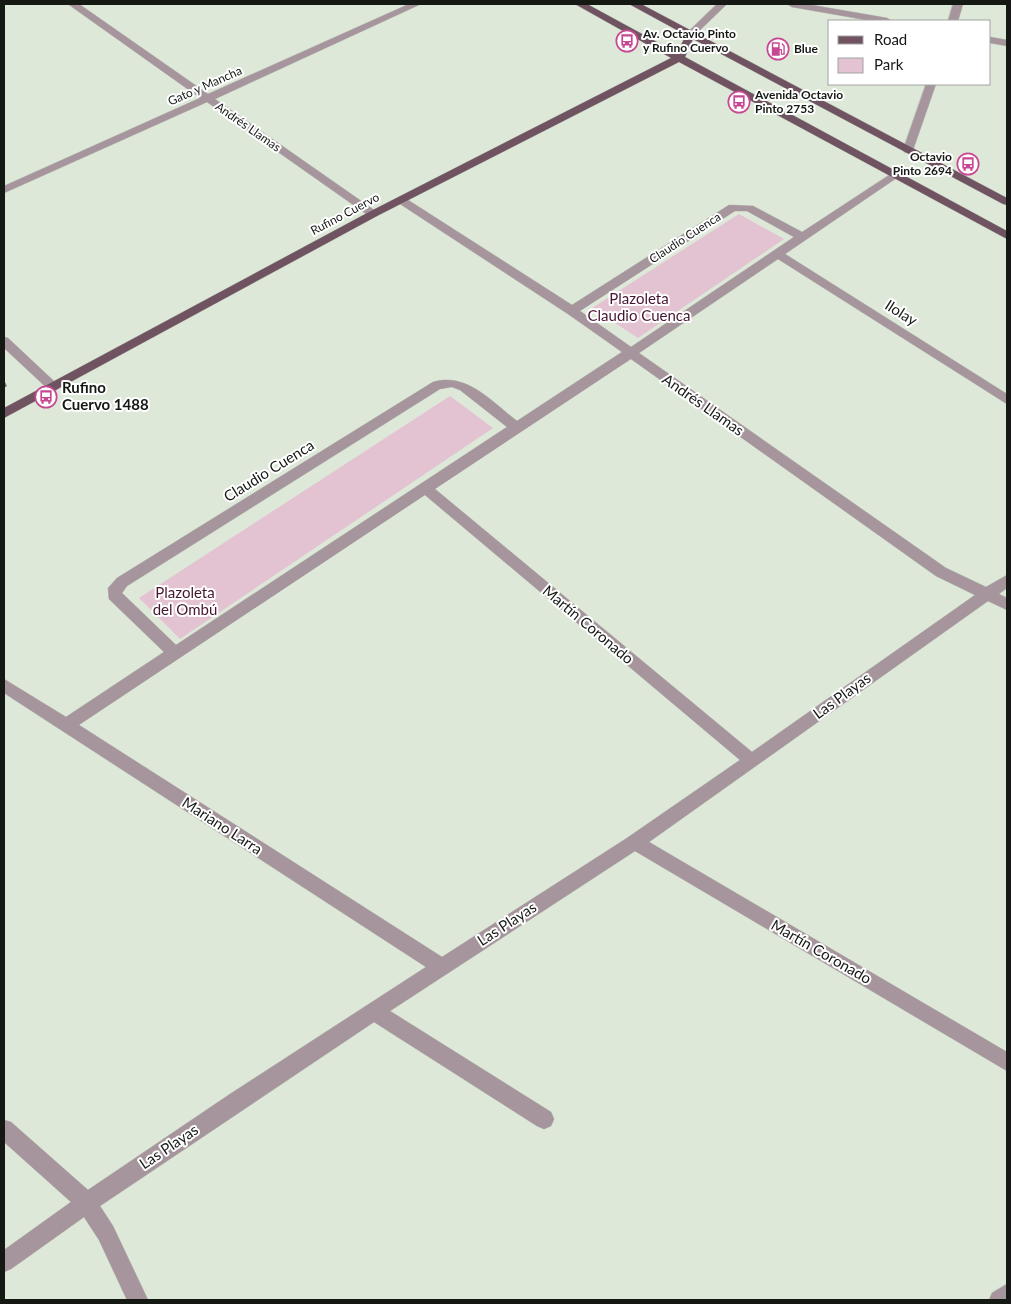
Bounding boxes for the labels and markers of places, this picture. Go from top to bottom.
place label: Av. Octavio Pinto y Rufino Cuervo [642,26,736,55]
bus stop icon: Av. Octavio Pinto y Rufino Cuervo [615,29,639,53]
fuel station icon: Blue [766,37,790,61]
place label: Blue [794,41,819,56]
place label: Avenida Octavio Pinto 2753 [754,87,843,116]
bus stop icon: Avenida Octavio Pinto 2753 [727,90,751,114]
place label: Octavio Pinto 2694 [893,149,952,178]
bus stop icon: Octavio Pinto 2694 [956,152,980,176]
place label: Rufino Cuervo 1488 [62,378,149,413]
bus stop icon: Rufino Cuervo 1488 [34,385,58,409]

